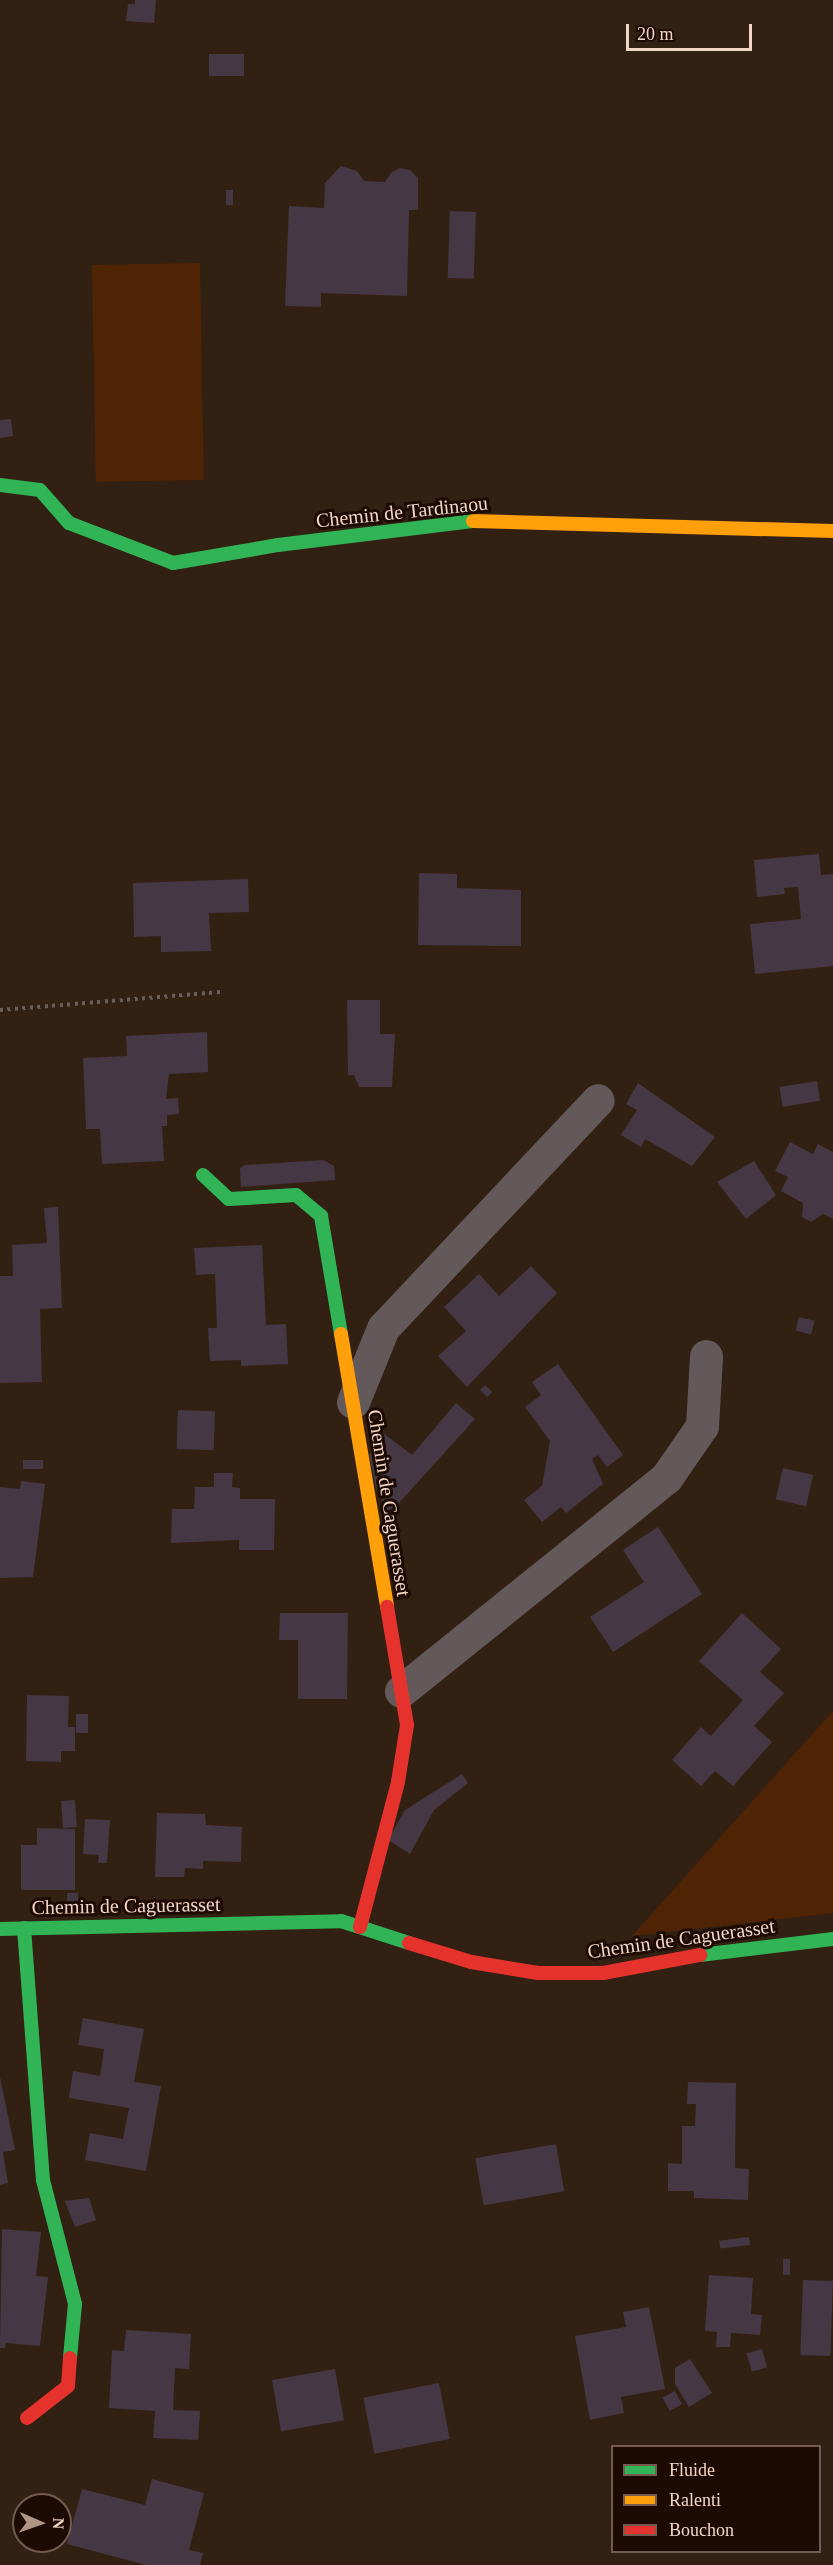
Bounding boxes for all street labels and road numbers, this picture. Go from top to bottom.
street label: Chemin de Tardinaou [315,491,489,533]
street label: Chemin de Caguerasset [362,1408,416,1598]
street label: Chemin de Caguerasset [31,1892,221,1920]
street label: Chemin de Caguerasset [586,1914,776,1964]

